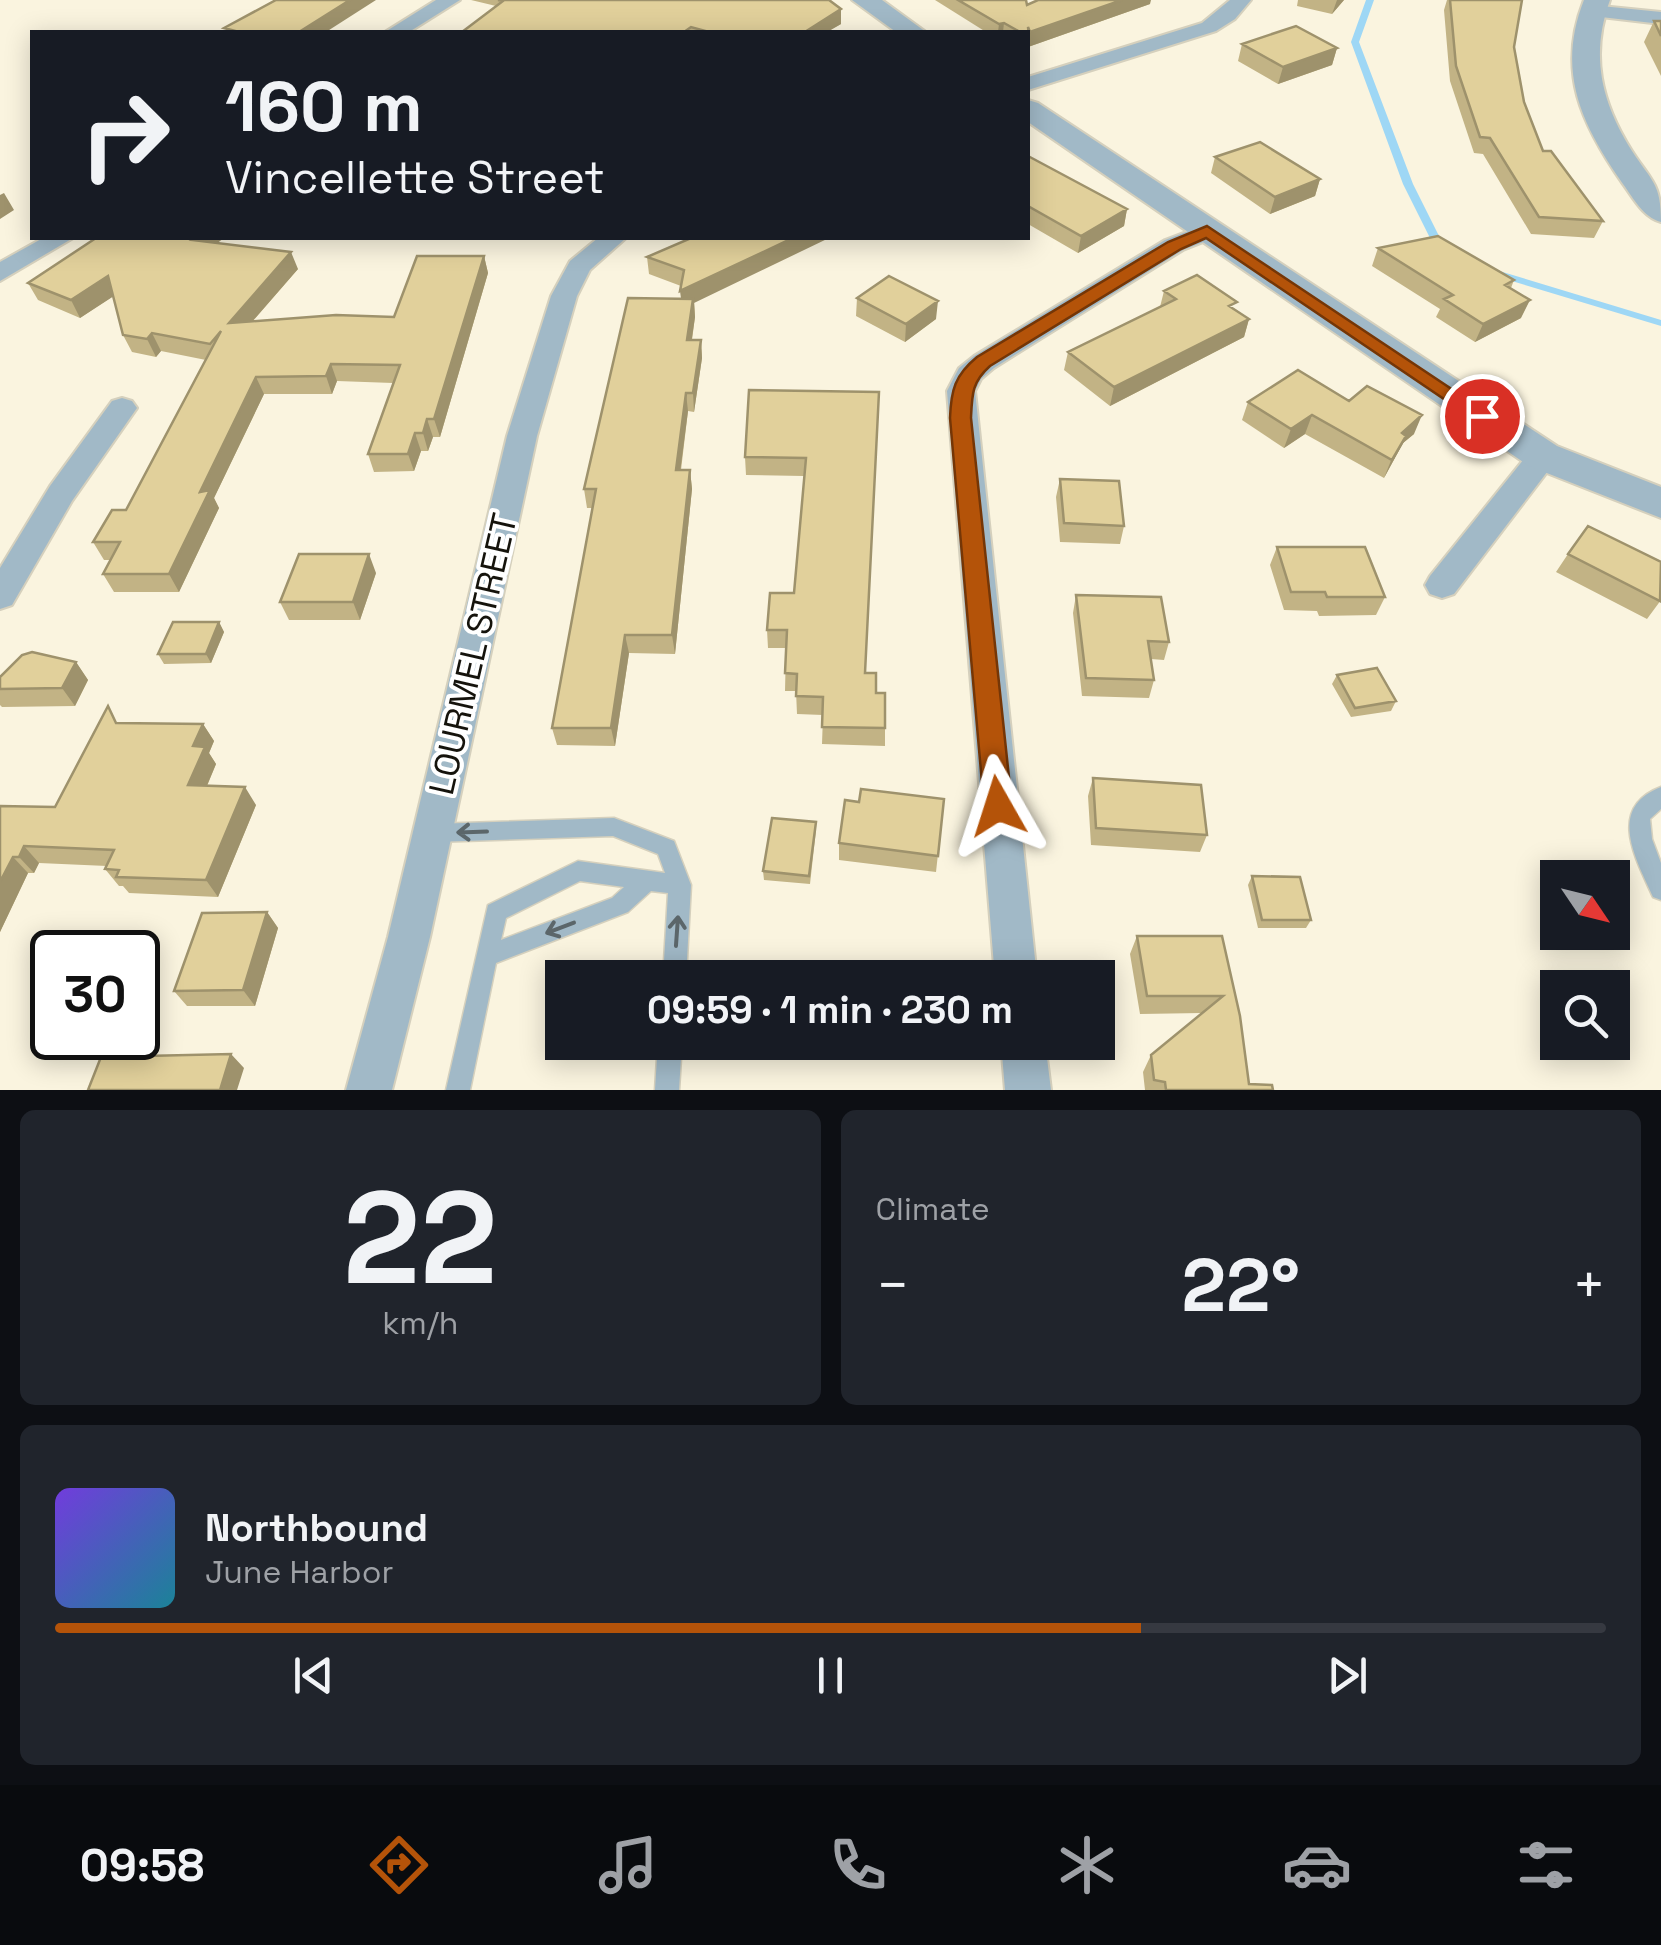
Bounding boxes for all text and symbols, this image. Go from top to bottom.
text: 160 m [225,62,423,151]
icon: right [60,70,190,200]
text: Vincellette Street [225,149,605,206]
pin [1440,374,1525,459]
icon: arrive [1455,389,1510,444]
street label: LOURMEL STREET [419,509,527,799]
position arrow [946,754,1050,858]
one-way arrow [457,822,489,841]
north arrow [1540,860,1630,950]
map controls [1540,860,1630,1060]
one-way arrow [668,916,687,948]
one-way arrow [545,920,576,938]
speed limit sign: 30 [30,930,160,1060]
button: search [1540,970,1630,1060]
text: 09:59 · 1 min · 230 m [647,986,1013,1034]
text: 22 [343,1155,497,1321]
text: Climate [876,1189,990,1229]
text: 22° [1181,1237,1300,1333]
text: − [876,1250,910,1320]
text: + [1572,1250,1606,1320]
text: km/h [382,1303,458,1343]
text: Northbound [205,1504,428,1552]
text: June Harbor [205,1552,393,1592]
icon: previous [286,1648,341,1703]
icon: pause [803,1648,858,1703]
icon: next [1320,1648,1375,1703]
icon: directions [364,1830,434,1900]
icon: music [593,1830,663,1900]
icon: phone [823,1830,893,1900]
icon: climate [1052,1830,1122,1900]
icon: car [1282,1830,1352,1900]
icon: filters [1511,1830,1581,1900]
text: 09:58 [80,1837,204,1894]

